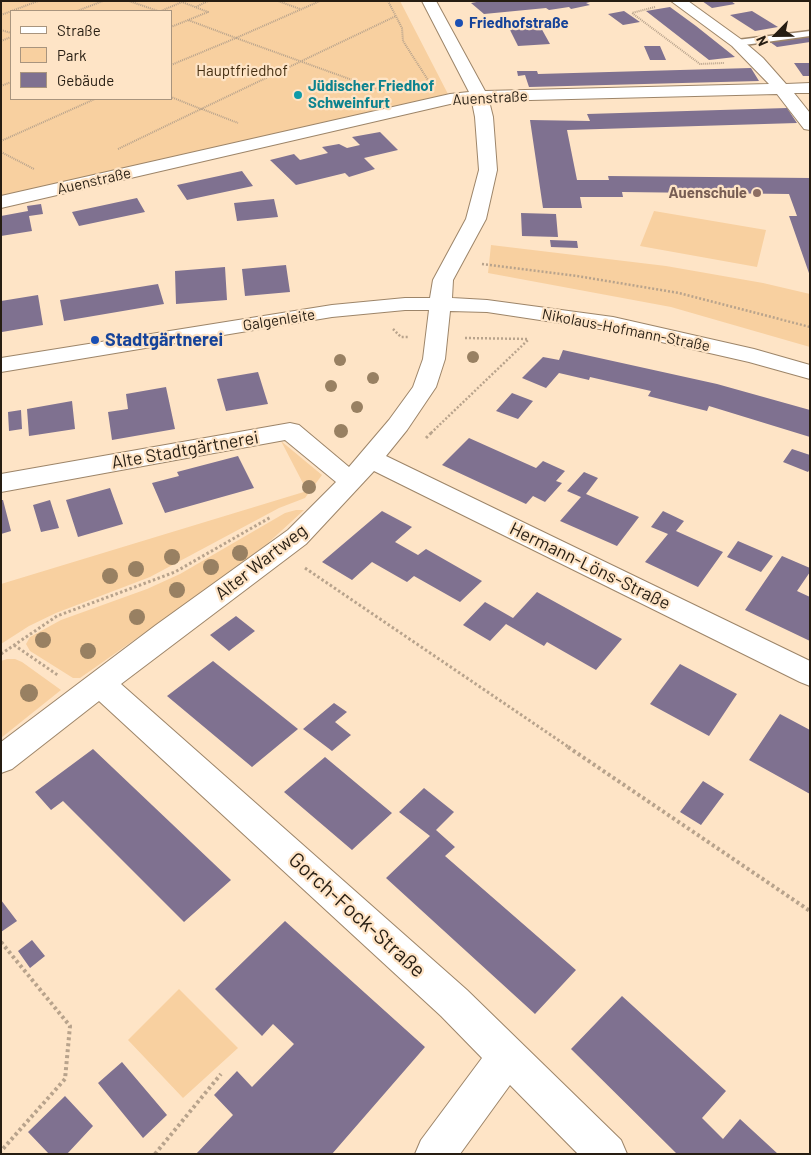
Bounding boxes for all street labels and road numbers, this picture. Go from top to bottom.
street label: Auenstraße [452,87,528,109]
street label: Auenstraße [55,164,133,198]
street label: Galgenleite [242,305,316,335]
street label: Nikolaus-Hofmann-Straße [541,305,711,355]
street label: Alte Stadtgärtnerei [110,426,260,474]
street label: Hermann-Löns-Straße [506,518,674,614]
street label: Alter Wartweg [211,519,311,605]
street label: Gorch-Fock-Straße [283,847,431,983]

